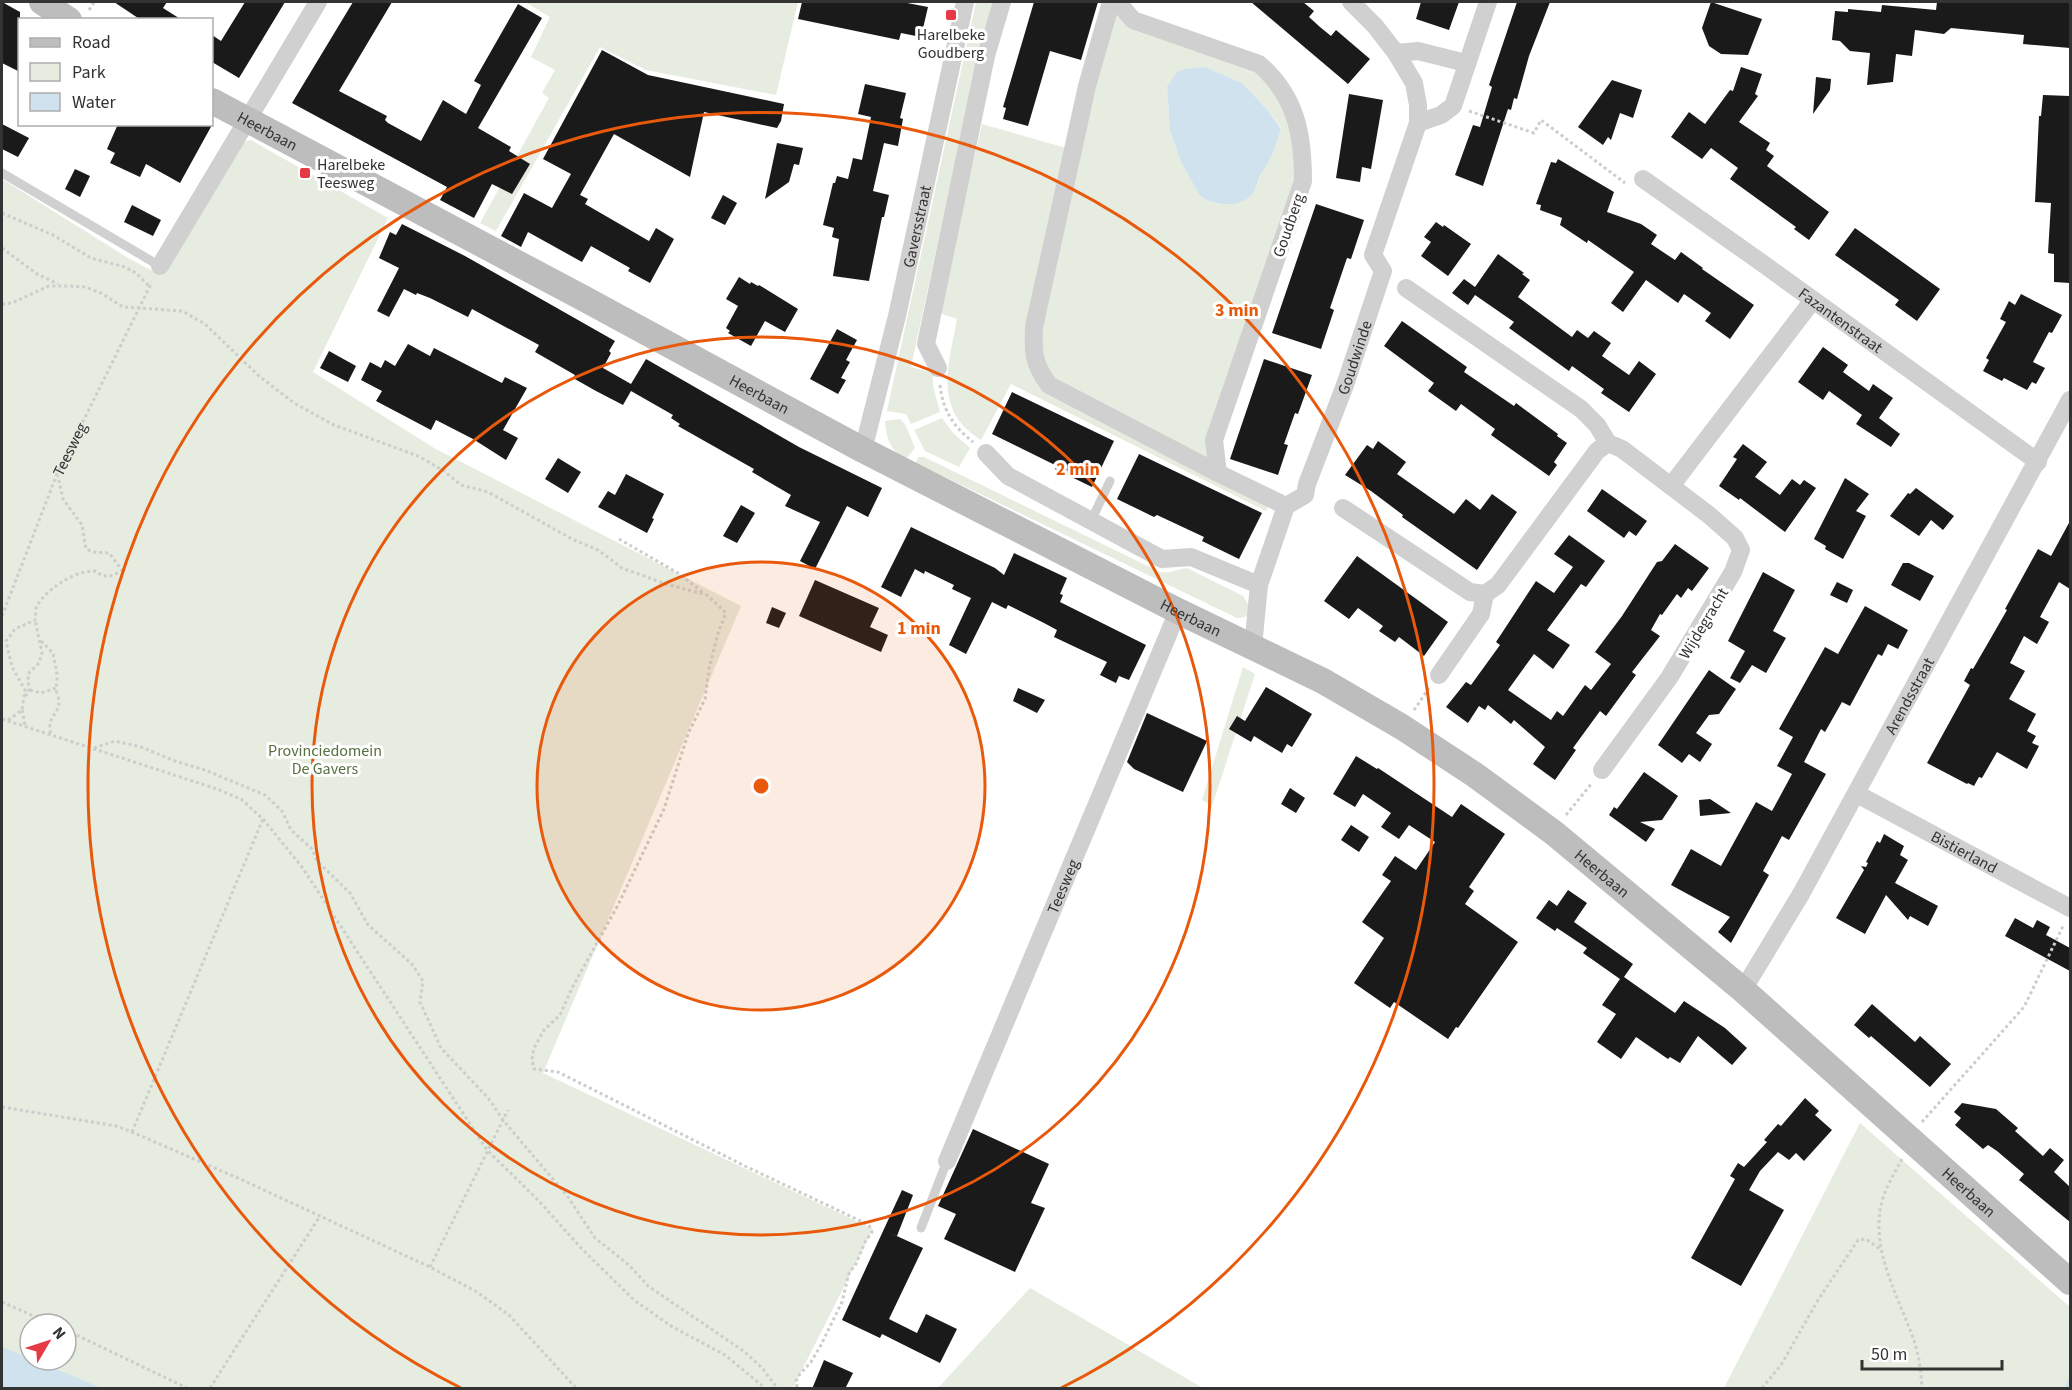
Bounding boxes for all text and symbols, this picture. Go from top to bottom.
marker: Harelbeke Goudberg [944,8,958,22]
legend [18,18,213,126]
place label: Harelbeke Goudberg [917,24,985,64]
text: Road [72,30,111,55]
text: Park [72,60,106,85]
text: Water [72,90,116,115]
street label: Heerbaan [233,106,301,156]
place label: Harelbeke Teesweg [317,154,385,194]
marker: Harelbeke Teesweg [298,166,312,180]
street label: Gaversstraat [898,183,937,270]
street label: Goudberg [1268,190,1310,260]
street label: Fazantenstraat [1794,283,1887,359]
text: 3 min [1215,298,1259,323]
street label: Goudwinde [1332,318,1378,398]
street label: Heerbaan [725,369,793,420]
street label: Teesweg [48,419,93,480]
text: 2 min [1056,457,1100,482]
street label: Wijdegracht [1674,583,1734,663]
street label: Heerbaan [1156,594,1225,642]
text: 1 min [897,616,941,641]
street label: Arendsstraat [1880,653,1940,739]
park label: Provinciedomein De Gavers [268,740,382,780]
centre of rings [751,776,771,796]
street label: Bistierland [1927,826,2001,879]
street label: Heerbaan [1569,845,1634,903]
street label: Teesweg [1042,856,1085,917]
street label: Heerbaan [1937,1163,2000,1223]
north arrow [18,1312,78,1372]
text: N [47,1322,71,1344]
scale bar [1862,1333,2002,1371]
text: 50 m [1871,1342,1907,1367]

